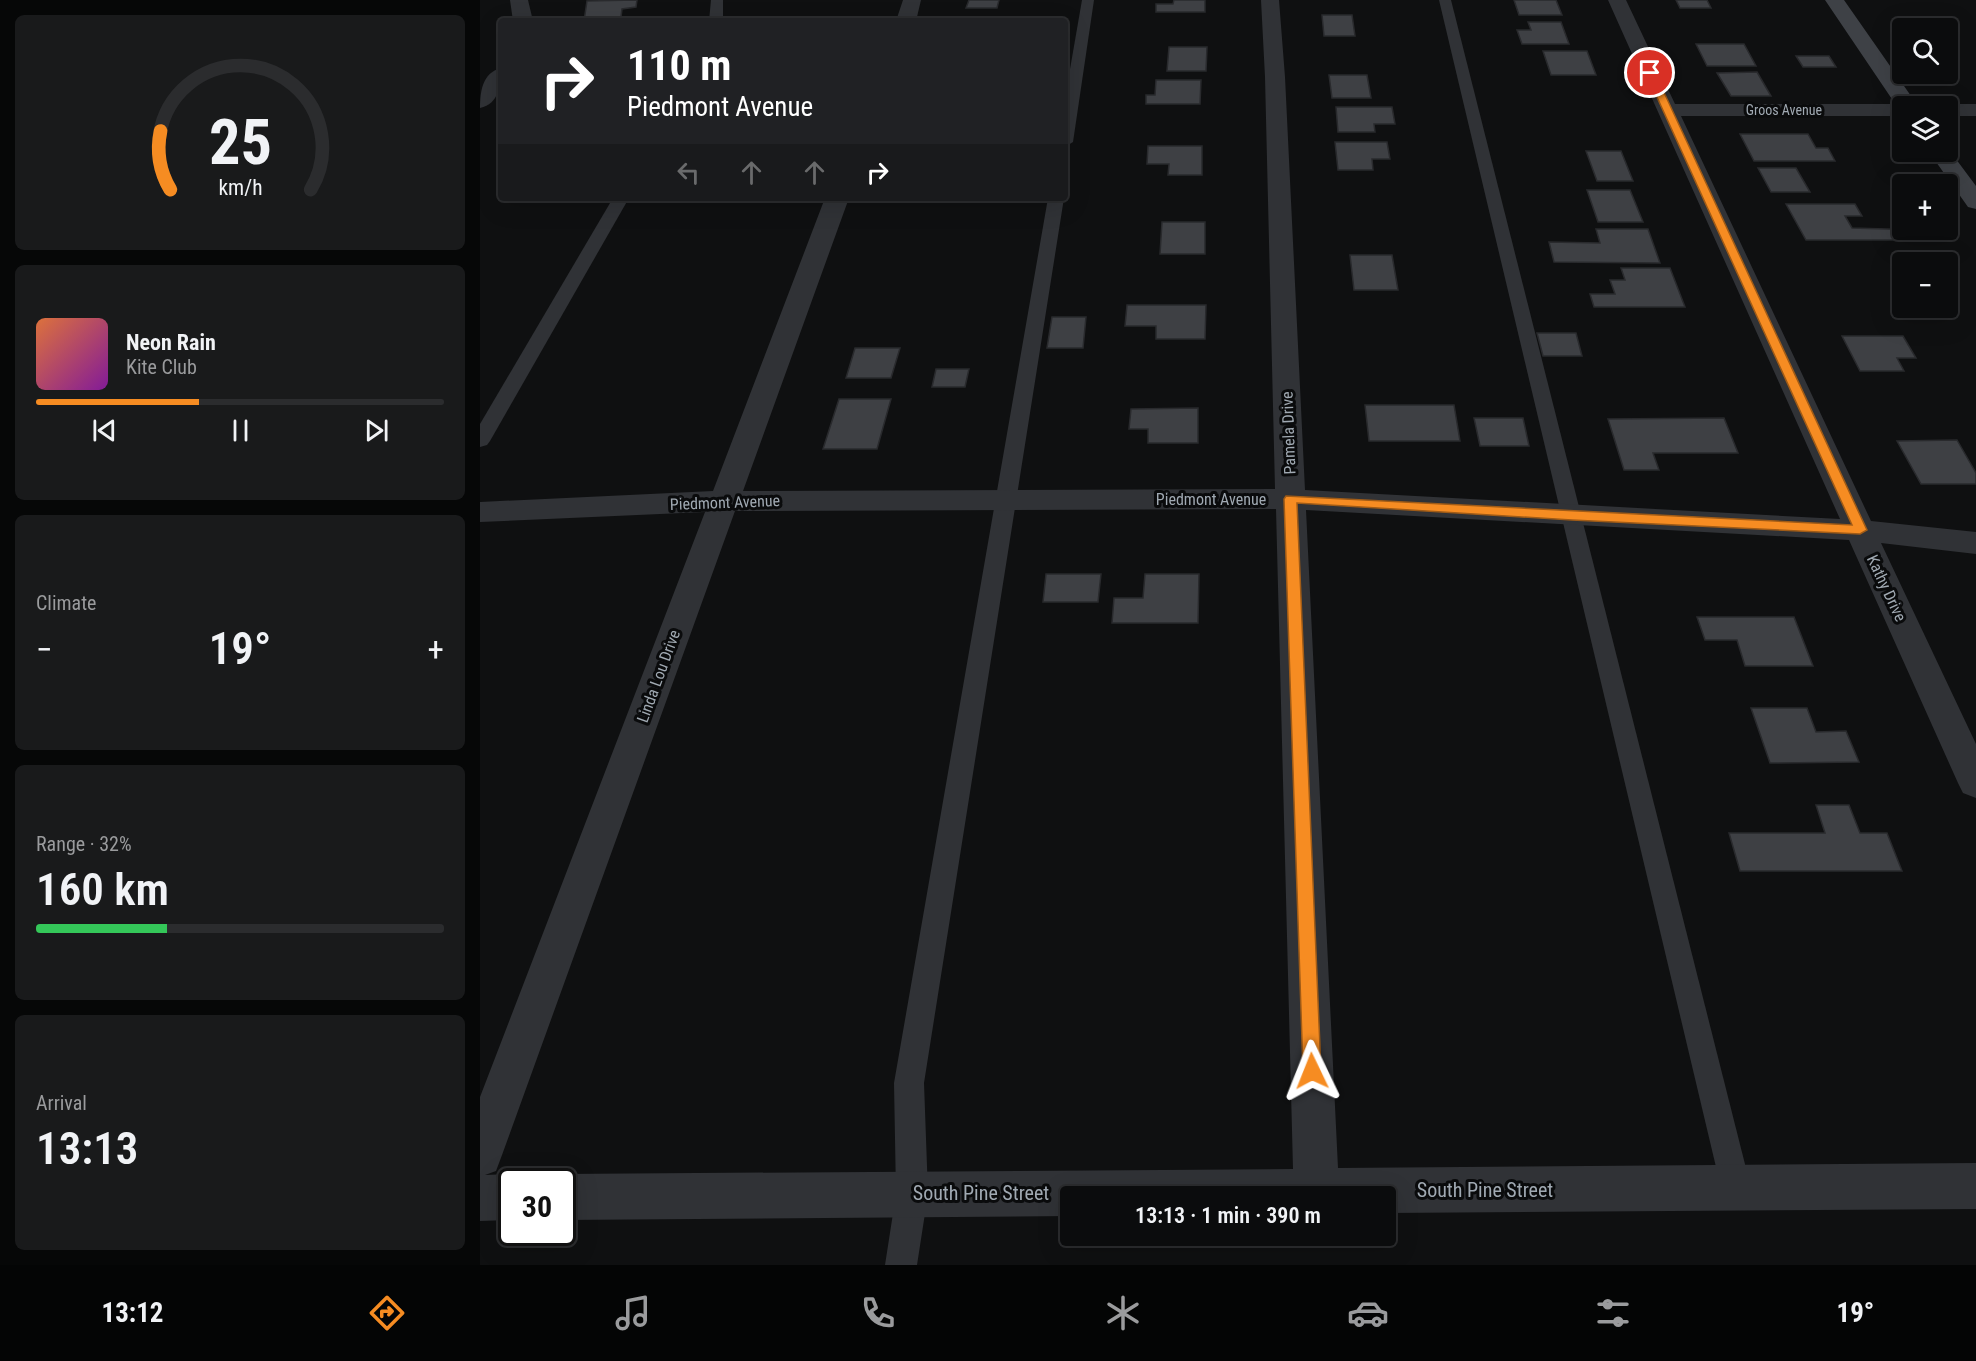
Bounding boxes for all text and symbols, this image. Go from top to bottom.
map controls [1892,18,1958,318]
button: search [1892,18,1958,84]
text: 110 m [627,41,732,90]
icon: right [528,42,606,120]
pin [1624,47,1675,98]
icon: arrive [1633,56,1666,89]
text: Piedmont Avenue [627,91,813,123]
button: layers [1892,96,1958,162]
street label: Groos Avenue [1746,102,1823,118]
text: 25 [208,106,272,179]
icon: left [672,156,705,189]
icon: ahead [735,156,768,189]
icon: ahead [798,156,831,189]
icon: right [861,156,894,189]
button: + [1892,174,1958,240]
text: km/h [218,175,262,200]
button: − [1892,252,1958,318]
text: Neon Rain [126,330,216,355]
text: Kite Club [126,355,197,379]
street label: Pamela Drive [1278,391,1299,475]
icon: previous [88,414,121,447]
icon: pause [224,414,257,447]
icon: next [360,414,393,447]
street label: Piedmont Avenue [1156,490,1266,509]
street label: Piedmont Avenue [670,491,780,514]
street label: Kathy Drive [1863,552,1910,624]
text: Climate [36,591,96,615]
text: 19° [209,622,271,675]
street label: Linda Lou Drive [633,627,684,725]
text: − [36,630,53,669]
text: + [428,630,444,669]
text: Range · 32% [36,832,132,856]
text: 160 km [36,863,169,916]
position arrow [1280,1039,1344,1103]
text: Arrival [36,1091,87,1115]
text: 13:13 [36,1122,138,1175]
speed limit sign: 30 [498,1168,576,1246]
street label: South Pine Street [1417,1178,1553,1202]
street label: South Pine Street [913,1181,1049,1205]
text: 13:13 · 1 min · 390 m [1135,1203,1321,1228]
icon: directions [366,1292,408,1334]
icon: music [612,1292,654,1334]
icon: phone [857,1292,899,1334]
icon: climate [1102,1292,1144,1334]
icon: car [1347,1292,1389,1334]
icon: filters [1592,1292,1634,1334]
text: 13:12 [102,1297,163,1329]
text: 19° [1837,1297,1874,1329]

